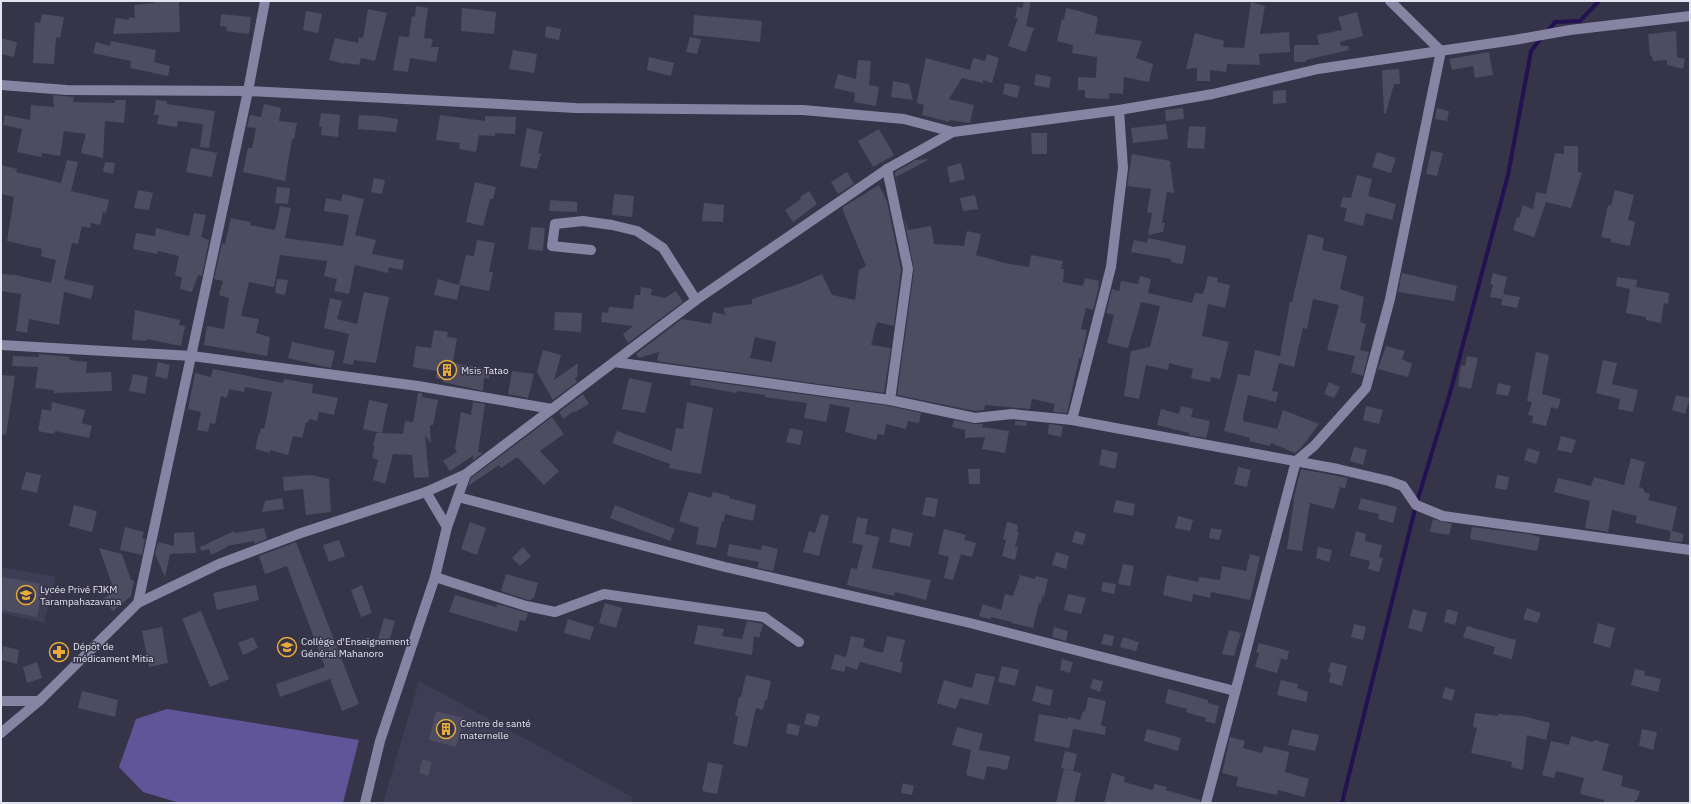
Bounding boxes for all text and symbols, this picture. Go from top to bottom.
building icon: Msis Tatao [436,359,458,381]
place label: Msis Tatao [461,364,509,377]
place label: Lycée Privé FJKM Tarampahazavana [40,583,122,608]
school or university icon: Lycée Privé FJKM Tarampahazavana [15,584,37,606]
place label: Collège d'Enseignement Général Mahanoro [301,635,410,660]
school or university icon: Collège d'Enseignement Général Mahanoro [276,636,298,658]
place label: Dépôt de médicament Mitia [73,640,154,665]
pharmacy icon: Dépôt de médicament Mitia [48,641,70,663]
place label: Centre de santé maternelle [460,717,531,742]
building icon: Centre de santé maternelle [435,718,457,740]

